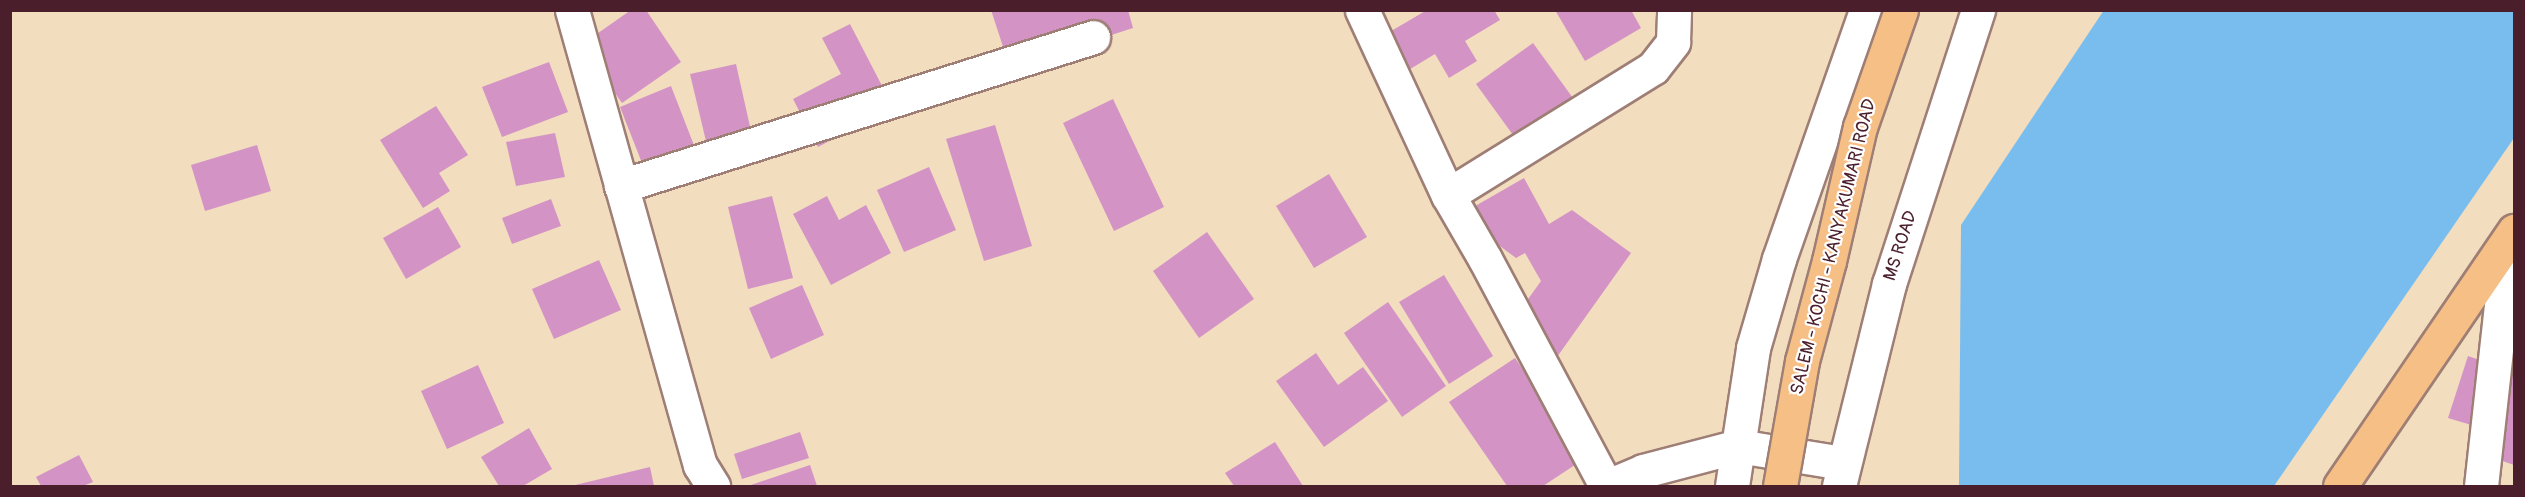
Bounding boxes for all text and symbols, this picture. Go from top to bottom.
street label: SALEM - KOCHI - KANYAKUMARI ROAD [1787,97,1881,397]
street label: MS ROAD [1880,208,1922,284]

